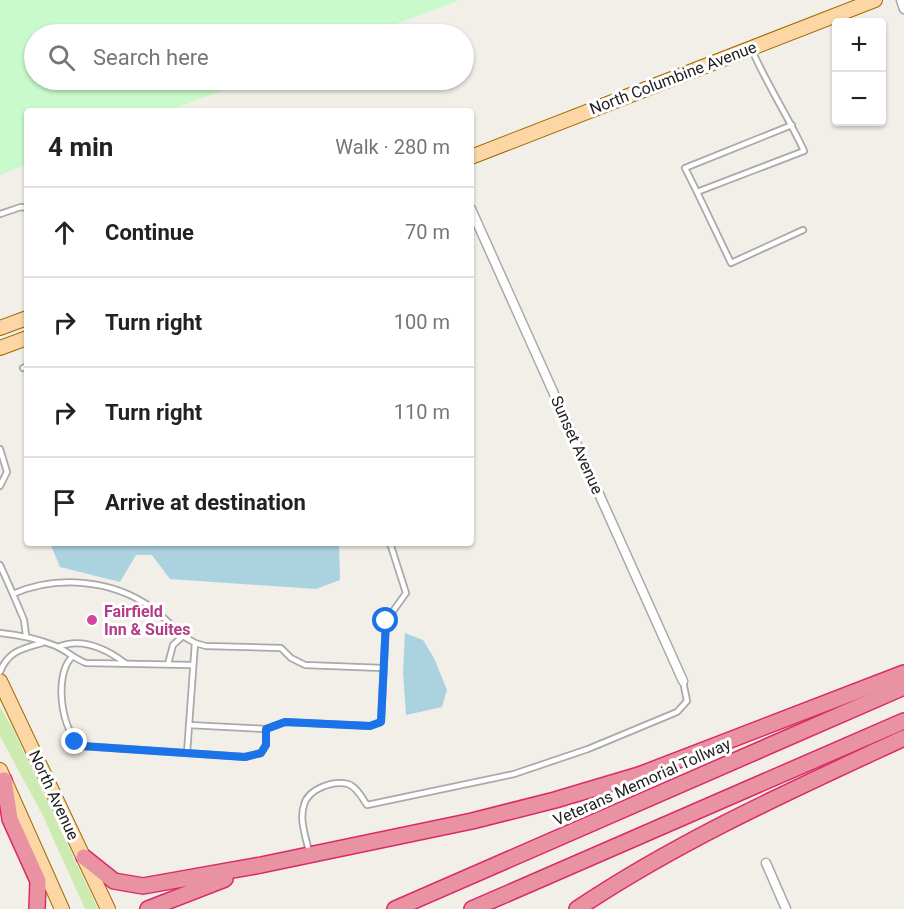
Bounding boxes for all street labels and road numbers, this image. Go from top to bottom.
street label: North Columbine Avenue [587,37,759,119]
street label: Sunset Avenue [547,393,607,497]
street label: Veterans Memorial Tollway [550,734,734,830]
street label: North Avenue [25,747,83,843]

